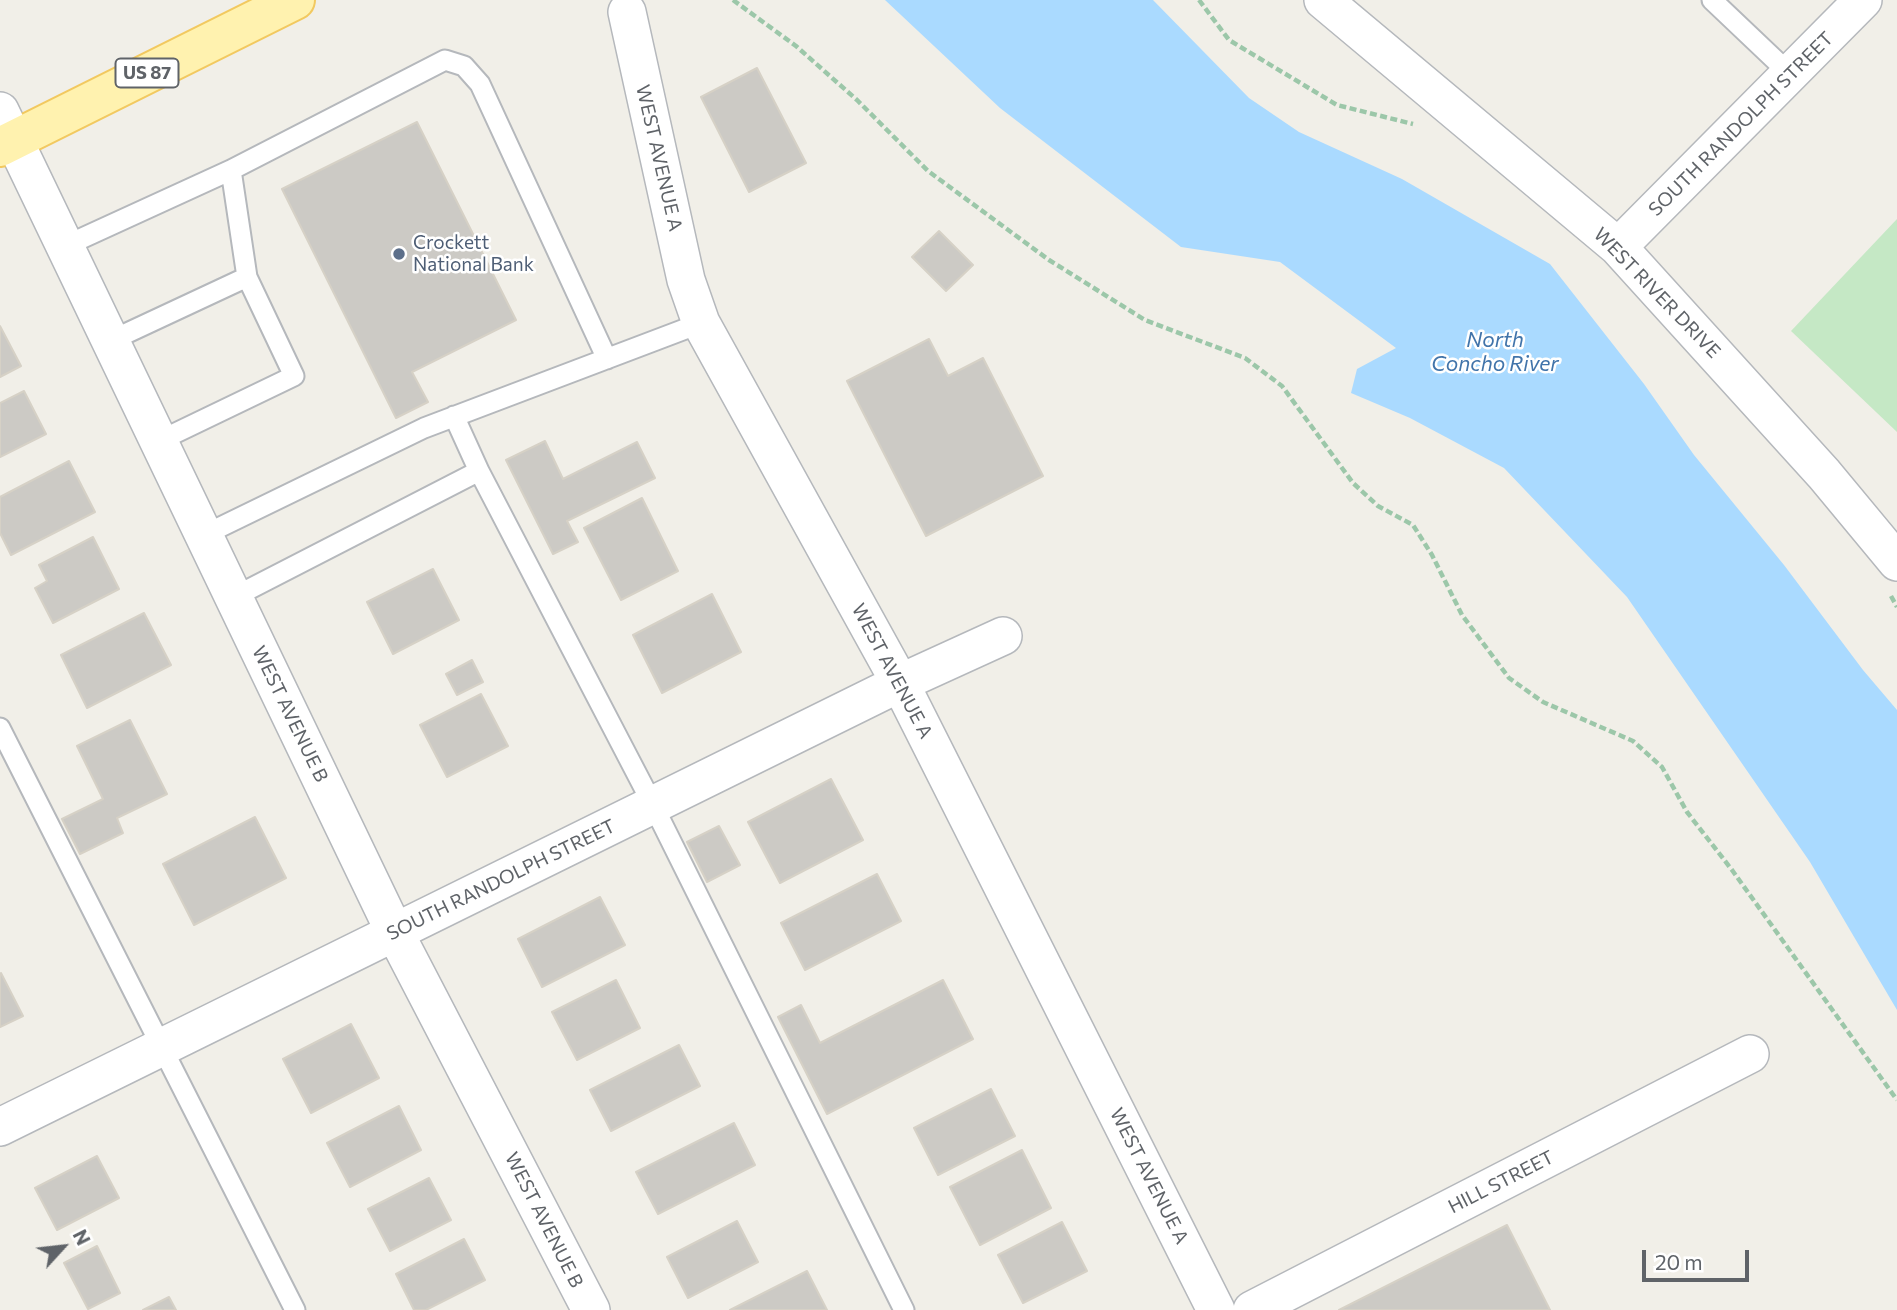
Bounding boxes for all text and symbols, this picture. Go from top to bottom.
street label: SOUTH RANDOLPH STREET [1644,27,1838,221]
road number: US 87 [116,58,178,88]
street label: WEST AVENUE A [631,83,687,233]
street label: WEST RIVER DRIVE [1589,223,1725,363]
place label: Crockett National Bank [413,232,534,276]
marker: Crockett National Bank [391,246,407,262]
water label: North Concho River [1431,327,1559,377]
street label: WEST AVENUE A [847,600,937,742]
street label: WEST AVENUE B [247,642,333,786]
street label: SOUTH RANDOLPH STREET [383,815,619,945]
street label: WEST AVENUE A [1105,1104,1193,1248]
street label: HILL STREET [1444,1146,1558,1218]
street label: WEST AVENUE B [500,1149,588,1291]
north arrow [28,1212,98,1282]
text: N [69,1226,96,1249]
scale bar [1645,1236,1752,1280]
text: 20 m [1655,1249,1703,1274]

